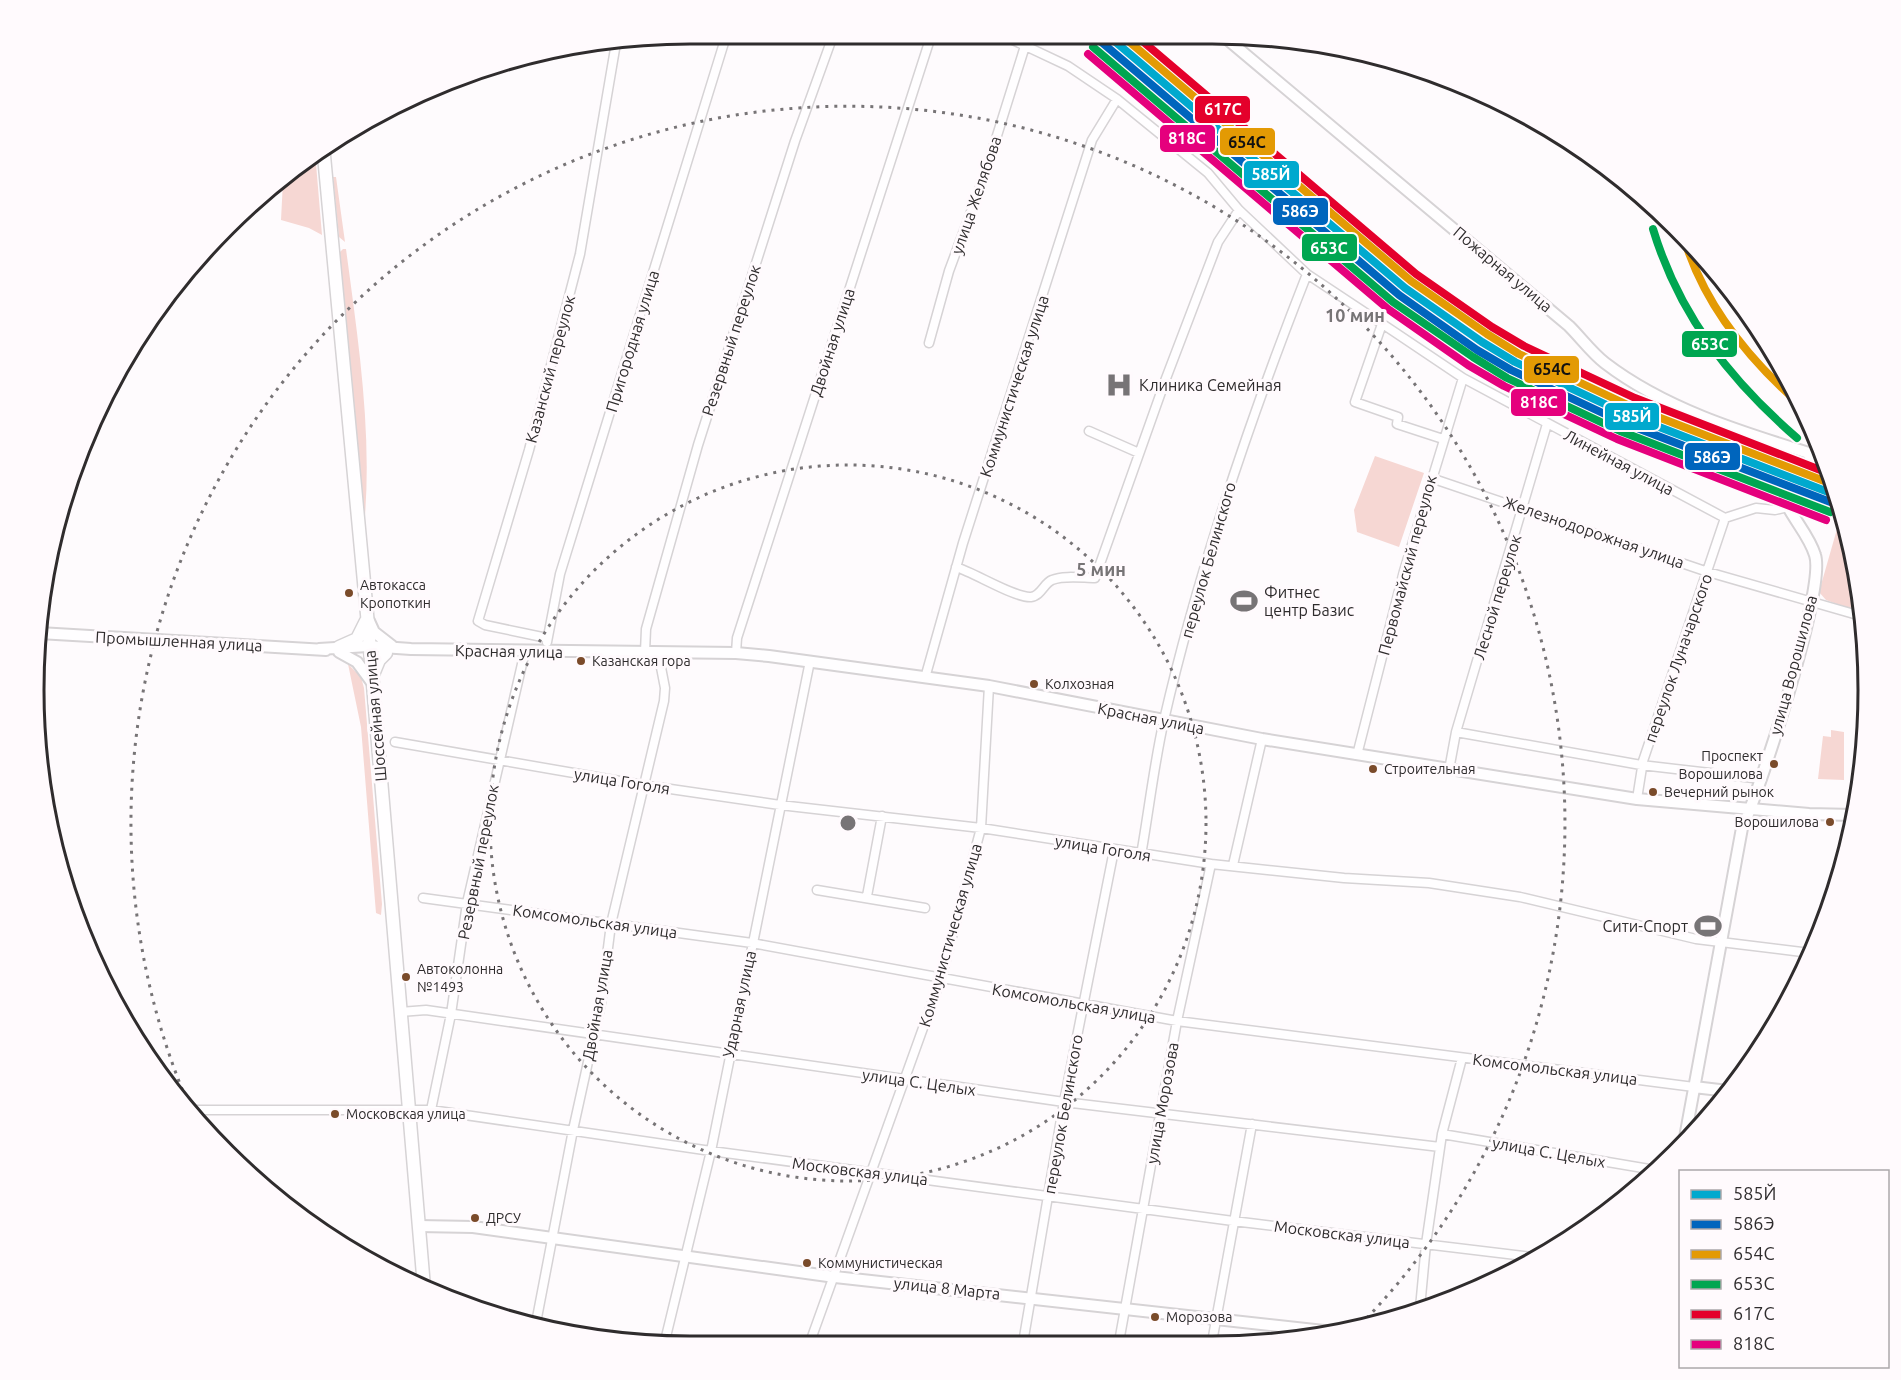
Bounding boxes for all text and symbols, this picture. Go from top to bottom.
line badge: 617C [1194,95,1251,124]
text: 617C [1204,100,1242,118]
line badge: 818С [1159,124,1216,153]
line badge: 654С [1219,127,1276,156]
text: 818С [1168,129,1206,147]
text: 654С [1228,133,1266,151]
street label: улица Желябова [947,134,1005,256]
line badge: 585Й [1243,160,1300,189]
text: 585Й [1251,164,1291,183]
line badge: 586Э [1272,197,1329,226]
text: 586Э [1281,202,1319,220]
street label: Пожарная улица [1450,222,1556,316]
line badge: 653С [1301,233,1358,262]
text: 653С [1310,239,1348,257]
street label: Резервный переулок [698,262,764,418]
street label: Пригородная улица [602,268,662,414]
street label: Двойная улица [806,286,858,398]
street label: Казанский переулок [522,293,578,445]
street label: Коммунистическая улица [976,293,1052,479]
text: 10 мин [1325,305,1385,325]
line badge: 653С [1681,330,1738,358]
text: 653С [1691,335,1729,353]
line badge: 654С [1523,355,1580,384]
text: 654С [1533,360,1571,378]
hospital icon: Клиника Семейная [1104,370,1134,400]
place label: Клиника Семейная [1139,376,1282,394]
line badge: 818С [1510,388,1567,417]
text: 818С [1520,393,1558,411]
line badge: 585Й [1604,402,1660,431]
text: 585Й [1612,406,1652,425]
street label: Линейная улица [1561,425,1677,499]
line badge: 586Э [1684,442,1741,471]
text: 586Э [1693,448,1731,466]
street label: Первомайский переулок [1374,473,1440,657]
street label: переулок Белинского [1177,480,1239,640]
street label: Железнодорожная улица [1501,493,1687,571]
street label: Лесной переулок [1469,532,1525,662]
text: 5 мин [1076,559,1126,579]
street label: переулок Луначарского [1641,571,1715,745]
place label: Автокасса Кропоткин [360,577,431,611]
place label: Фитнес центр Базис [1264,583,1355,619]
sports icon: Фитнес центр Базис [1229,586,1259,616]
marker: Автокасса Кропоткин [343,587,355,599]
street label: улица Ворошилова [1766,593,1820,737]
street label: Промышленная улица [95,628,263,654]
street label: Красная улица [455,641,563,661]
street label: Шоссейная улица [360,650,390,782]
place label: Казанская гора [592,653,691,669]
marker: Казанская гора [575,655,587,667]
place label: Колхозная [1045,676,1114,692]
marker: Колхозная [1028,678,1040,690]
street label: Красная улица [1096,699,1206,737]
place label: Проспект Ворошилова [1679,748,1763,782]
marker: Проспект Ворошилова [1768,758,1780,770]
place label: Строительная [1384,761,1476,777]
marker: Строительная [1367,763,1379,775]
street label: улица Гоголя [573,765,671,797]
street label: Резервный переулок [454,783,502,941]
place label: Вечерний рынок [1664,784,1774,800]
marker: Вечерний рынок [1647,786,1659,798]
centre of rings [838,813,858,833]
place label: Ворошилова [1735,814,1819,830]
marker: Ворошилова [1824,816,1836,828]
street label: улица Гоголя [1054,832,1152,864]
street label: Коммунистическая улица [915,841,985,1029]
street label: Комсомольская улица [512,901,678,941]
sports icon: Сити-Спорт [1693,911,1723,941]
place label: Сити-Спорт [1602,917,1688,935]
street label: Двойная улица [578,948,616,1062]
street label: Ударная улица [719,949,759,1059]
place label: Автоколонна №1493 [417,961,503,995]
marker: Автоколонна №1493 [400,971,412,983]
street label: Комсомольская улица [991,980,1157,1026]
street label: переулок Белинского [1040,1033,1086,1195]
street label: улица Морозова [1142,1041,1182,1165]
street label: Комсомольская улица [1472,1050,1638,1088]
street label: улица С. Целых [861,1065,977,1099]
place label: Московская улица [346,1106,466,1122]
marker: Московская улица [329,1108,341,1120]
street label: улица С. Целых [1491,1133,1607,1171]
street label: Московская улица [791,1154,929,1188]
legend [1679,1170,1889,1368]
text: 585Й [1733,1183,1776,1203]
place label: ДРСУ [486,1210,521,1226]
marker: ДРСУ [469,1212,481,1224]
text: 586Э [1733,1213,1775,1233]
street label: Московская улица [1273,1217,1411,1251]
text: 654С [1733,1243,1775,1263]
place label: Коммунистическая [818,1255,943,1271]
marker: Коммунистическая [801,1257,813,1269]
street label: улица 8 Марта [893,1273,1001,1303]
text: 653С [1733,1273,1775,1293]
text: 617C [1733,1303,1775,1323]
place label: Морозова [1166,1309,1232,1325]
marker: Морозова [1149,1311,1161,1323]
text: 818С [1733,1333,1775,1353]

